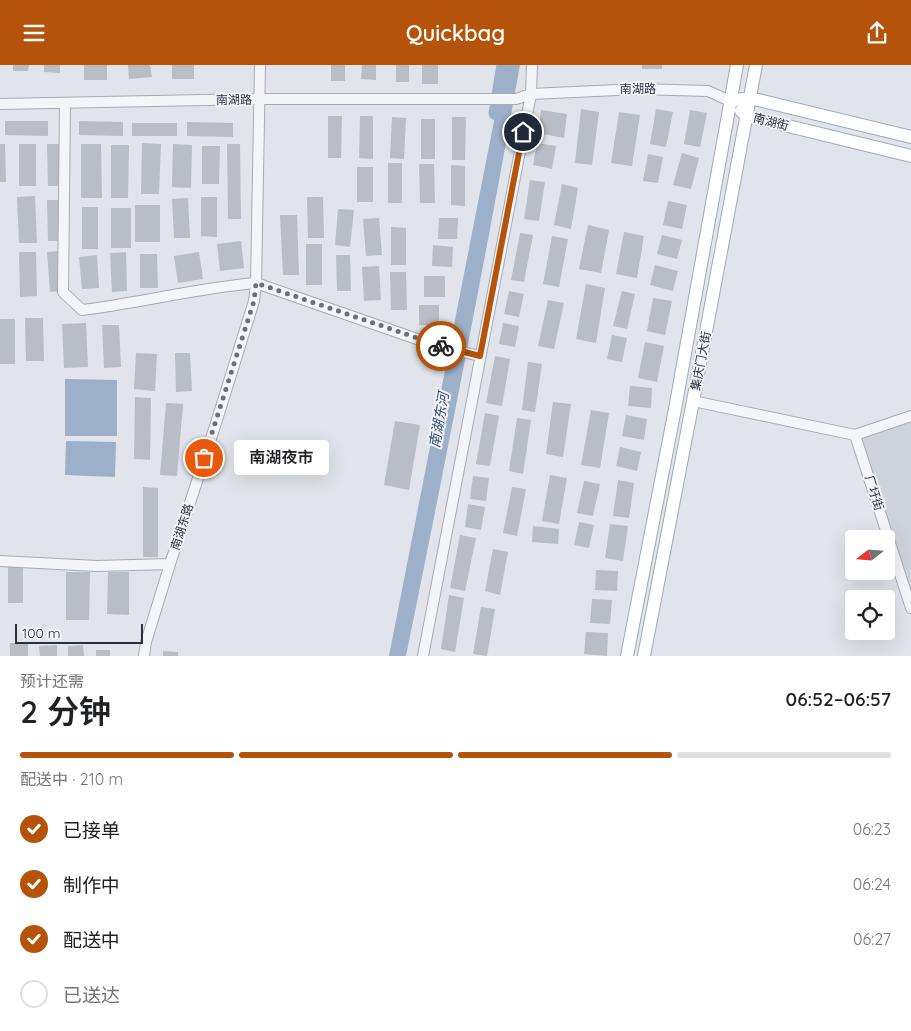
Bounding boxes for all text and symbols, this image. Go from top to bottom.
icon: menu [20,19,48,47]
text: Quickbag [406,19,505,47]
icon: share [863,19,891,47]
street label: 南湖路 [620,81,656,96]
street label: 南湖路 [216,92,252,107]
street label: 南湖街 [752,110,790,133]
pin [502,111,544,153]
icon: home [509,118,537,146]
courier [416,321,466,371]
street label: 集庆门大街 [687,330,714,392]
icon: bike [427,332,455,360]
water label: 南湖东河 [425,388,453,449]
pin [183,437,225,479]
callout: 南湖夜市 [234,441,329,475]
icon: bag [190,444,218,472]
text: 南湖夜市 [249,447,314,467]
street label: 厂圩街 [862,473,887,512]
street label: 南湖东路 [167,502,196,552]
north arrow [845,530,895,580]
map controls [845,530,895,640]
button: locate [845,590,895,640]
scale bar [15,621,142,644]
text: 100 m [22,624,60,642]
text: 预计还需 [20,671,84,691]
text: 06:52–06:57 [786,687,891,711]
text: 2 分钟 [20,691,111,731]
text: 配送中 · 210 m [20,769,123,789]
icon: check [20,815,48,843]
text: 已接单 [63,818,120,842]
text: 06:23 [853,819,891,839]
icon: check [20,870,48,898]
text: 制作中 [63,873,120,897]
text: 06:24 [853,874,891,894]
icon: check [20,925,48,953]
text: 配送中 [63,928,120,952]
text: 06:27 [853,929,891,949]
text: 已送达 [63,983,120,1007]

